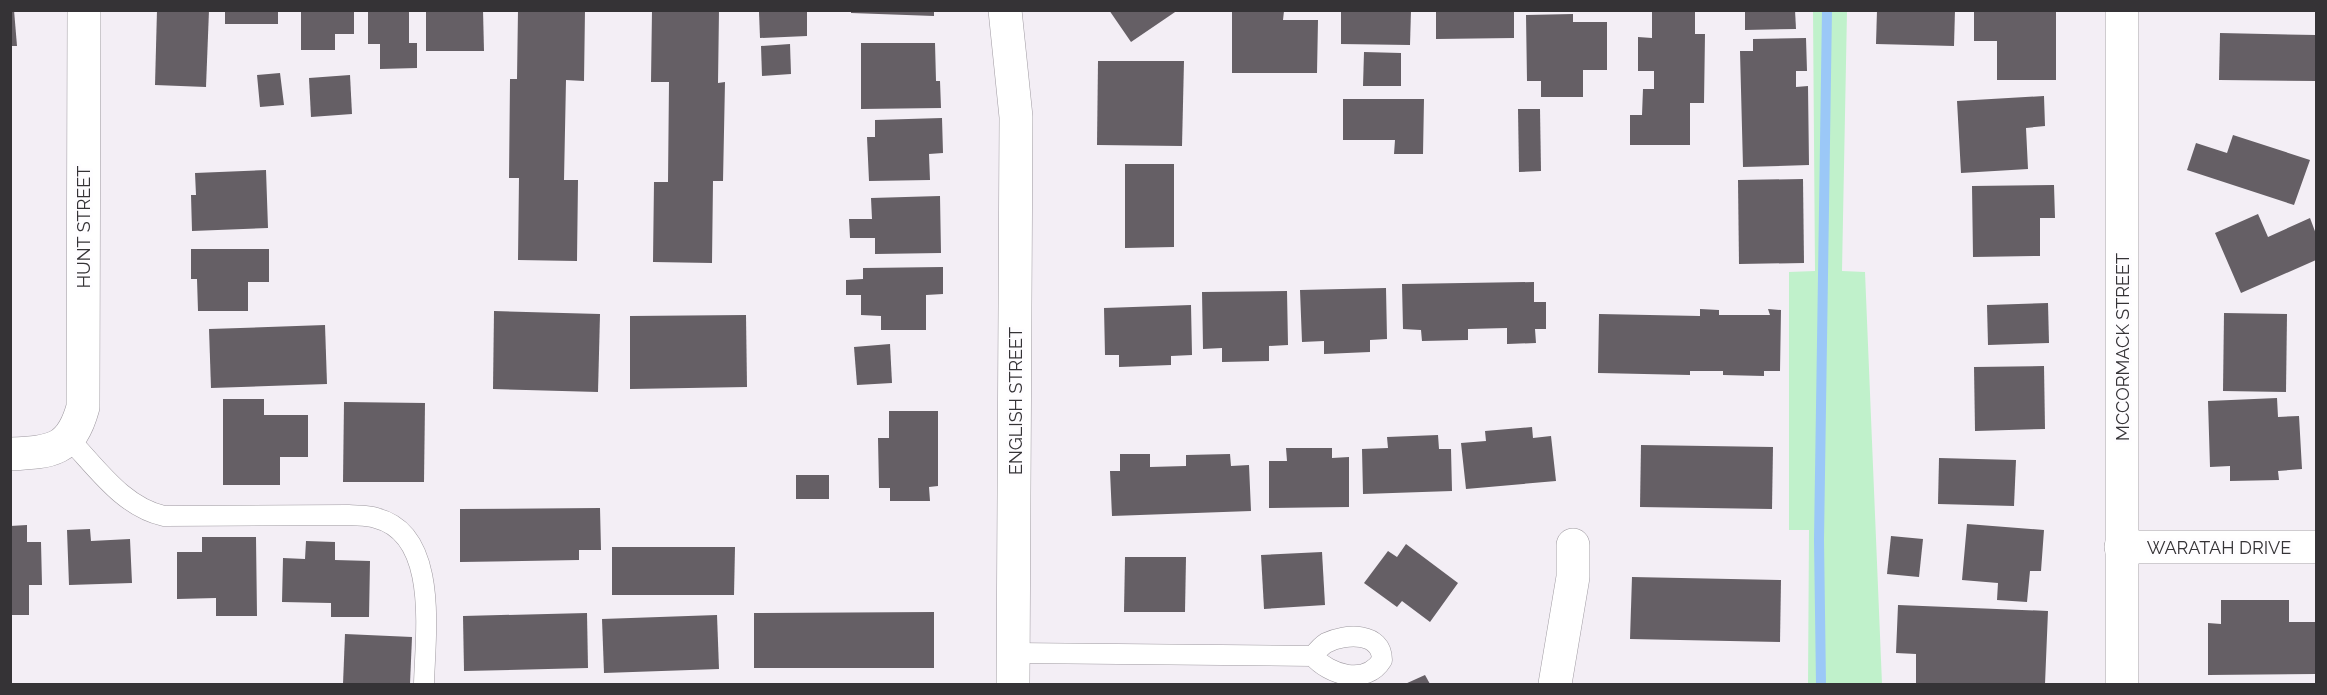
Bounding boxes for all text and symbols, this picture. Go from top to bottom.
street label: HUNT STREET [73,166,94,288]
street label: MCCORMACK STREET [2112,253,2133,441]
street label: ENGLISH STREET [1005,327,1026,475]
street label: WARATAH DRIVE [2147,537,2291,558]

